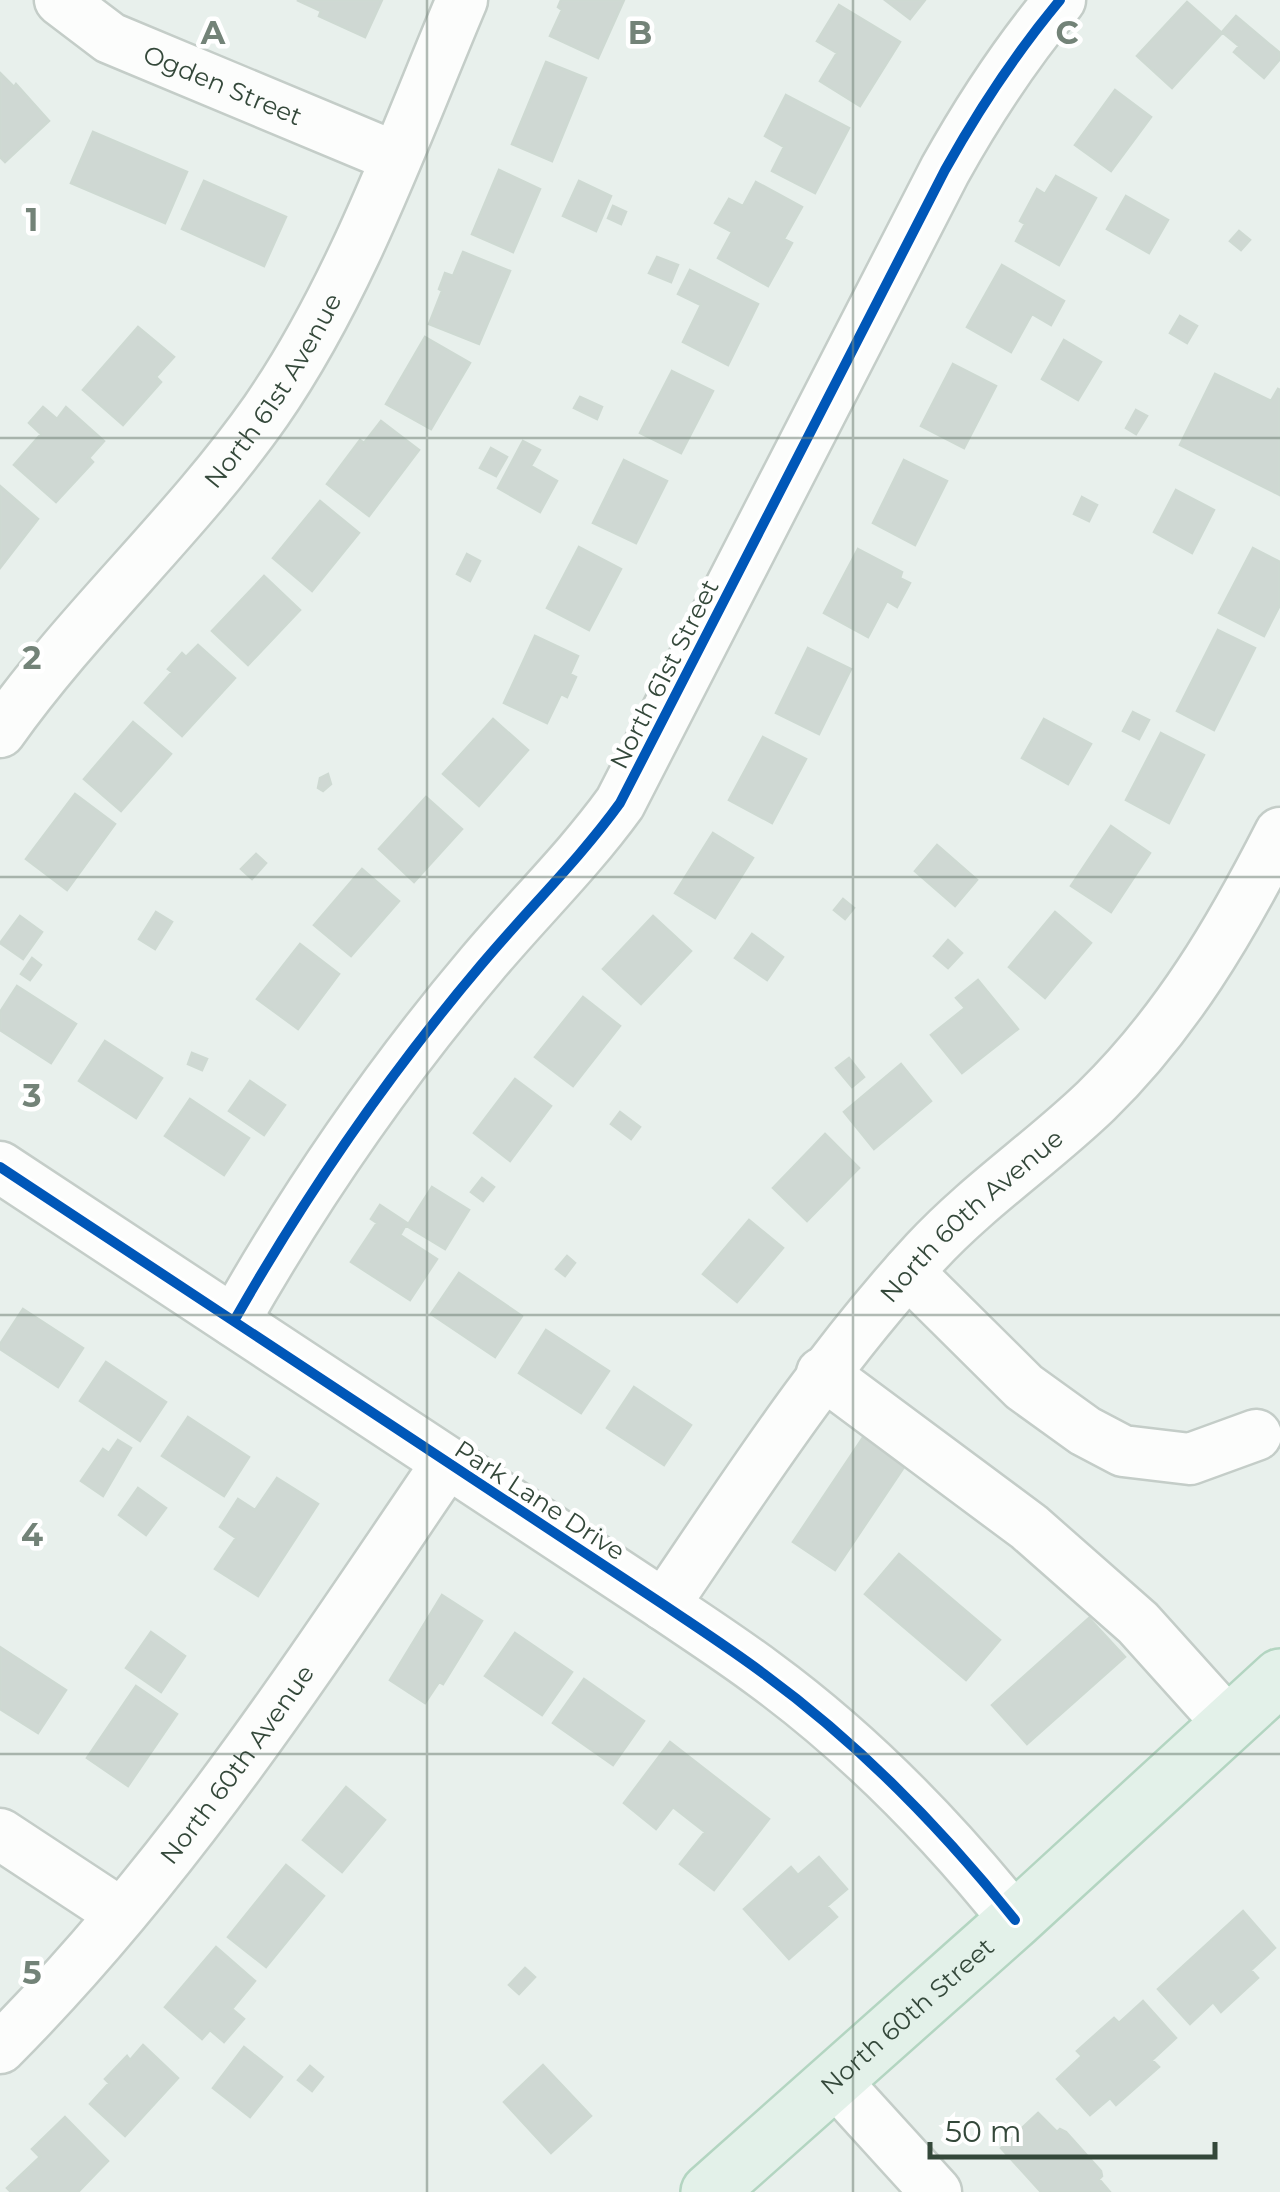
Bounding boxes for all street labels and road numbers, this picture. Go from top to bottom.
street label: Ogden Street [139,39,307,132]
street label: North 61st Avenue [198,288,348,494]
street label: North 61st Street [603,574,725,774]
street label: North 60th Avenue [873,1123,1069,1308]
street label: Park Lane Drive [449,1434,631,1566]
street label: North 60th Avenue [154,1659,320,1870]
street label: North 60th Street [814,1931,1000,2101]

